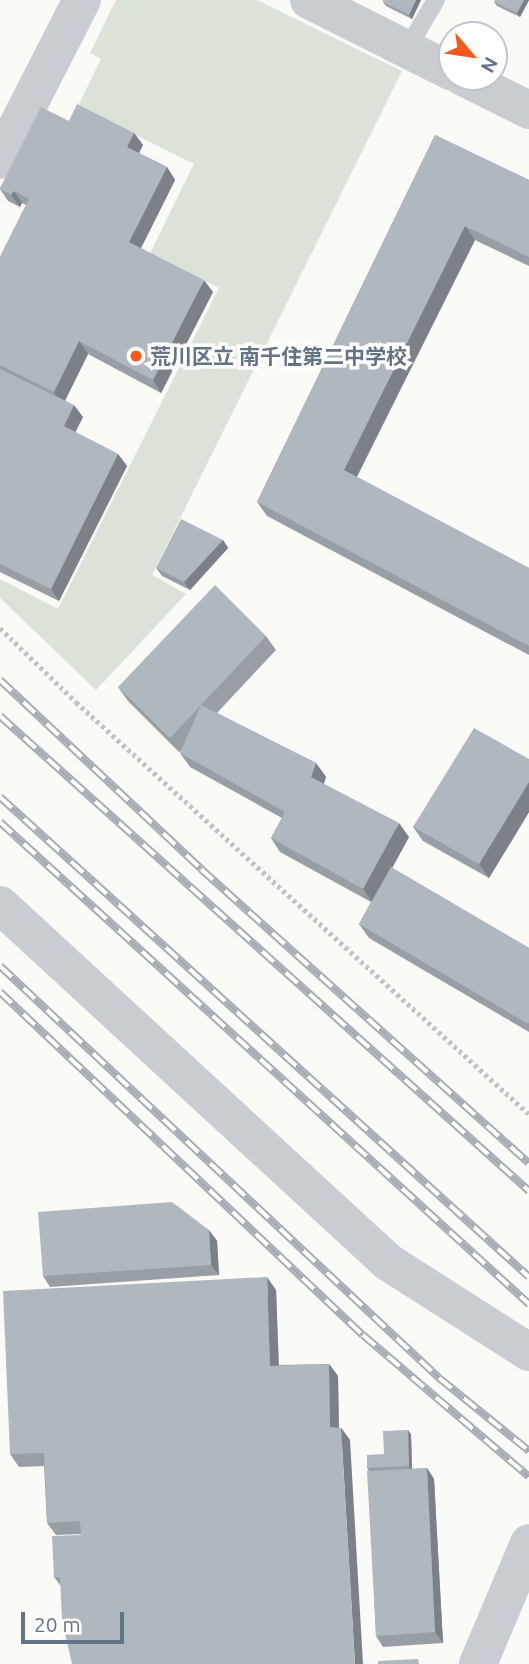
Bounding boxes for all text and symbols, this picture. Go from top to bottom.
north arrow [438,21,508,91]
text: N [477,54,503,77]
place label: 荒川区立 南千住第二中学校 [150,343,407,369]
marker: 荒川区立 南千住第二中学校 [128,348,144,364]
scale bar [24,1598,128,1642]
text: 20 m [34,1612,81,1636]

